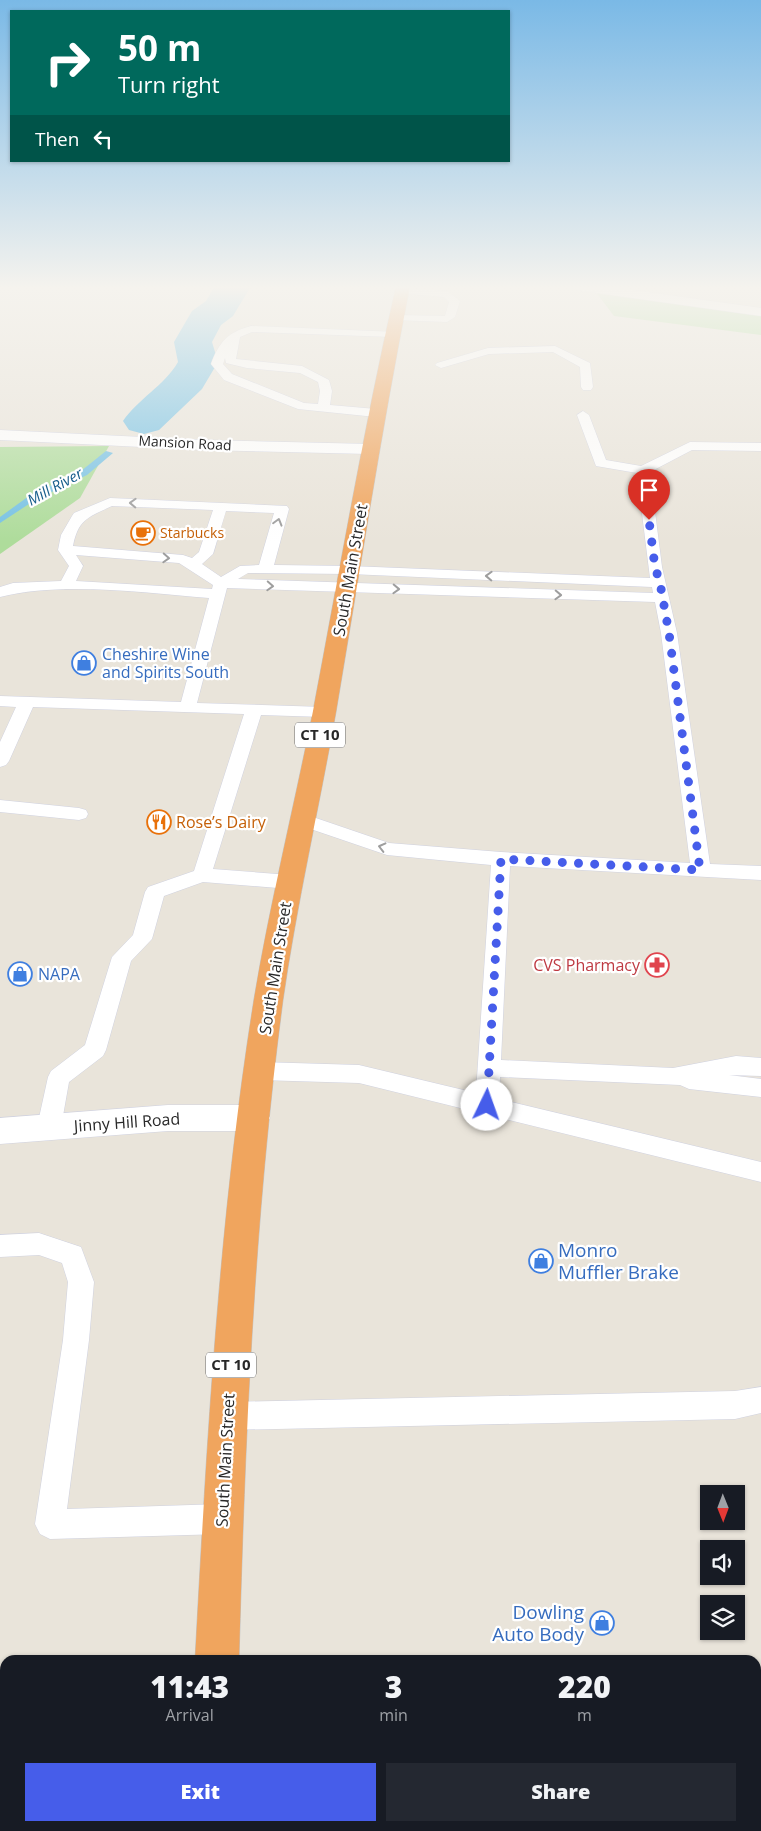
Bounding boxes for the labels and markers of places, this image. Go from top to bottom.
pin [628,469,670,520]
cafe icon: Starbucks [130,520,156,546]
place label: Starbucks [160,523,224,542]
place label: Cheshire Wine and Spirits South [102,643,229,683]
shop icon: Cheshire Wine and Spirits South [71,650,97,676]
restaurant icon: Rose’s Dairy [146,809,172,835]
place label: Rose’s Dairy [176,811,267,833]
pharmacy icon: CVS Pharmacy [644,952,670,978]
place label: CVS Pharmacy [533,954,641,976]
shop icon: NAPA [7,961,33,987]
place label: NAPA [38,963,81,985]
place label: Monro Muffler Brake [558,1237,679,1285]
shop icon: Monro Muffler Brake [528,1248,554,1274]
place label: Dowling Auto Body [492,1599,584,1647]
shop icon: Dowling Auto Body [589,1610,615,1636]

